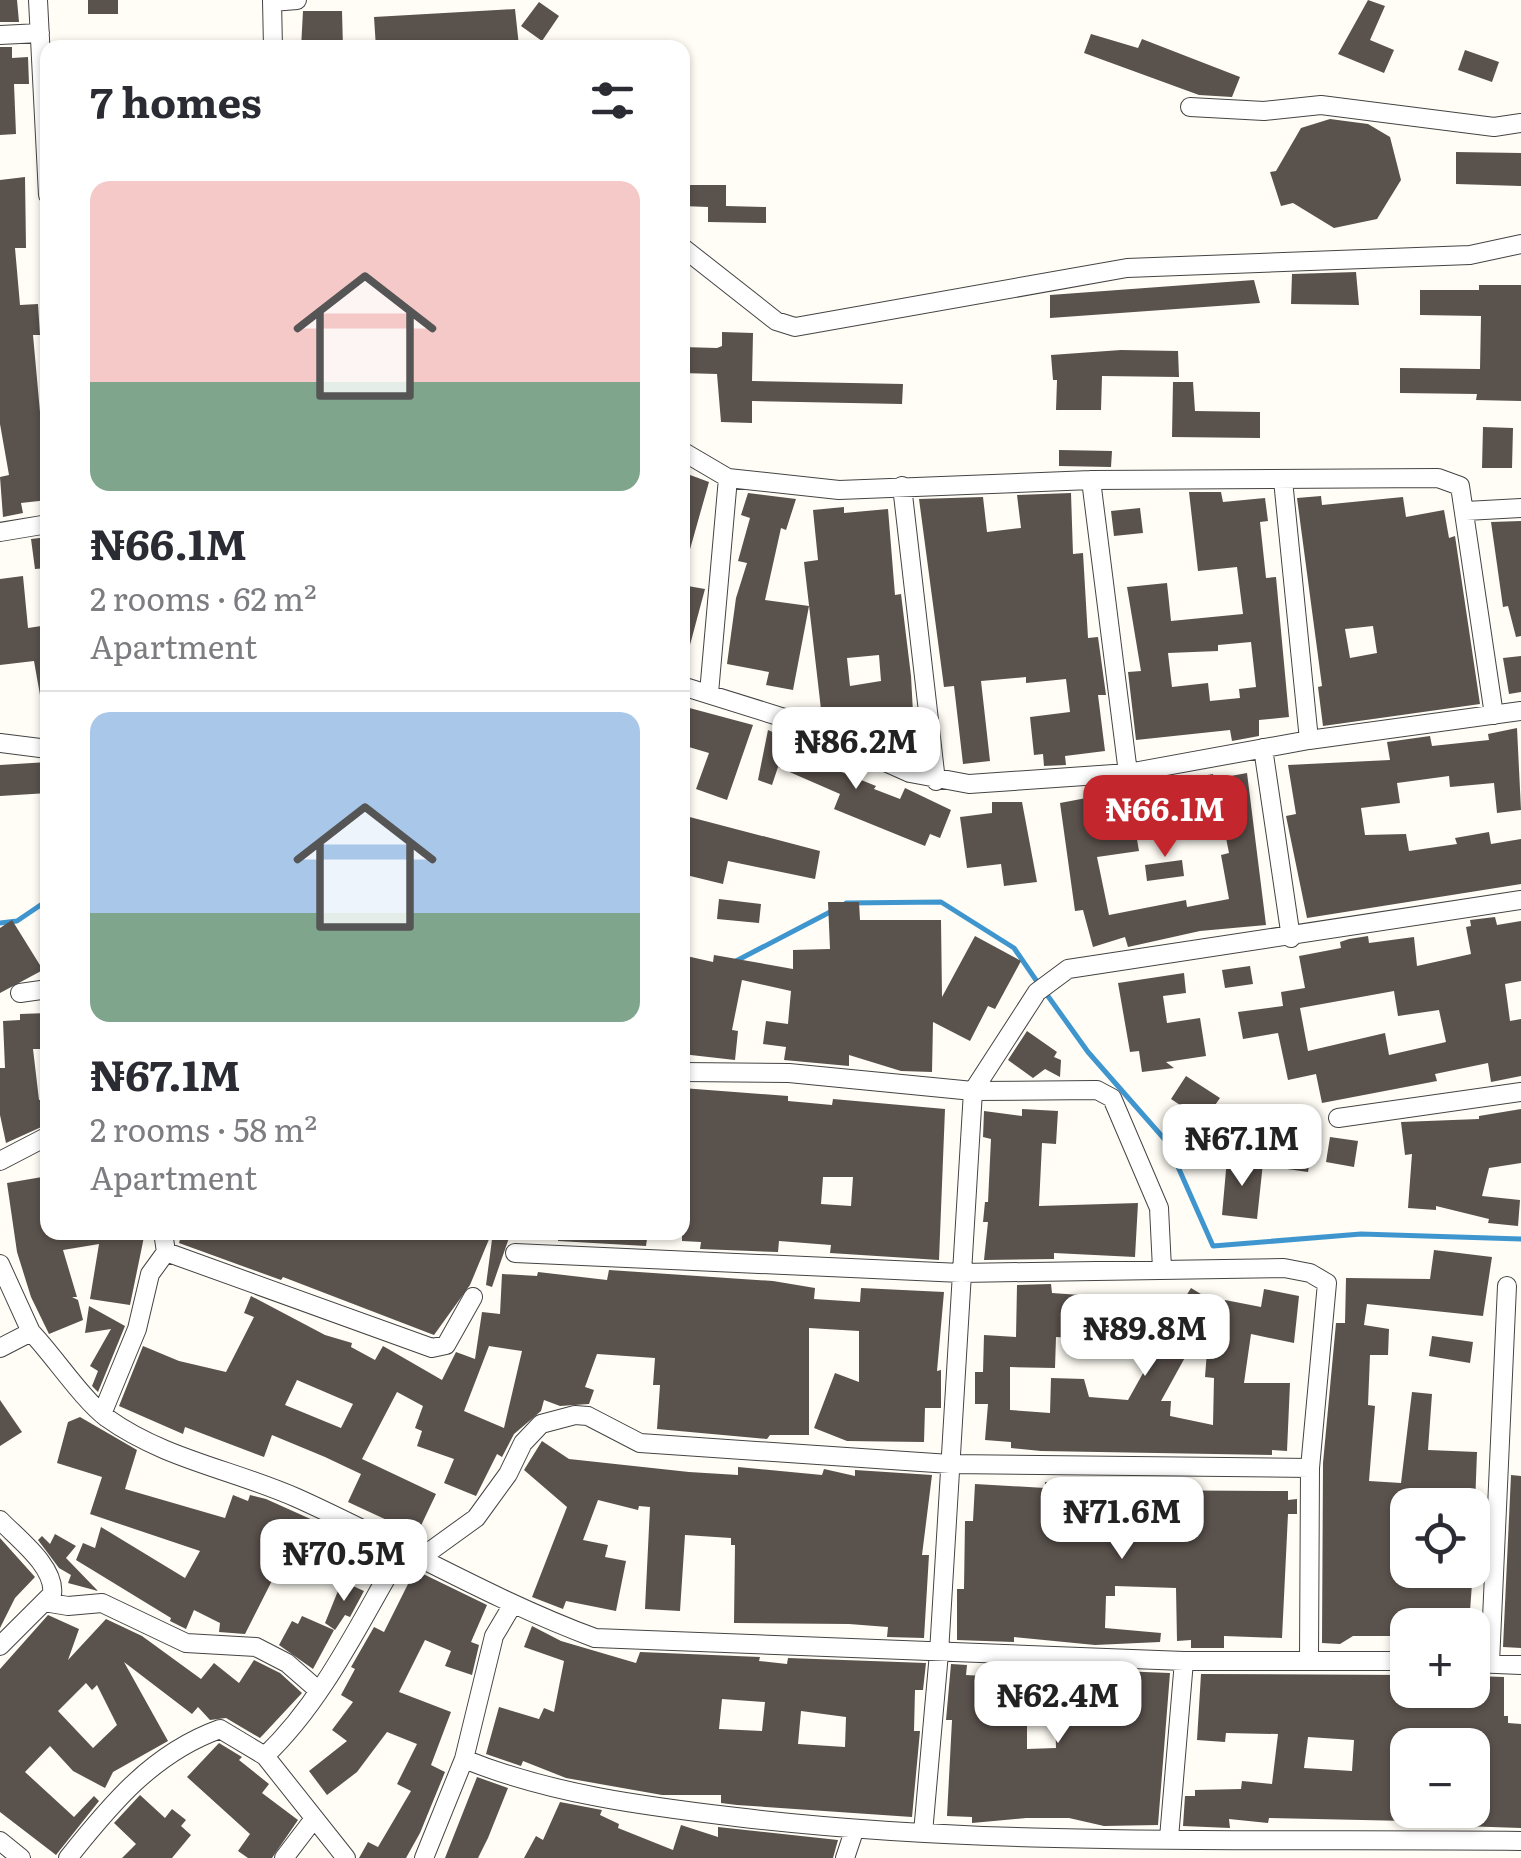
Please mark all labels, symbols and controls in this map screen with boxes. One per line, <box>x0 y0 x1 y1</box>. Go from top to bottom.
text: 7 homes <box>90 69 262 131</box>
icon: filters <box>585 73 640 128</box>
icon: home <box>275 246 455 426</box>
text: ₦66.1M <box>90 511 247 573</box>
text: 2 rooms · 62 m² <box>90 573 317 621</box>
text: Apartment <box>90 621 257 669</box>
pin: ₦86.2M <box>775 707 937 792</box>
text: ₦86.2M <box>794 715 918 763</box>
pin: ₦66.1M <box>1084 775 1246 860</box>
icon: home <box>275 777 455 957</box>
text: ₦66.1M <box>1105 783 1225 831</box>
text: ₦67.1M <box>90 1042 241 1104</box>
text: 2 rooms · 58 m² <box>90 1104 317 1152</box>
pin: ₦67.1M <box>1161 1104 1323 1189</box>
text: ₦67.1M <box>1185 1112 1299 1160</box>
text: Apartment <box>90 1152 257 1200</box>
pin: ₦89.8M <box>1064 1294 1226 1379</box>
text: ₦89.8M <box>1083 1302 1207 1350</box>
pin: ₦71.6M <box>1041 1477 1203 1562</box>
text: ₦71.6M <box>1063 1485 1181 1533</box>
map controls <box>1390 1488 1490 1828</box>
button: locate <box>1390 1488 1490 1588</box>
pin: ₦70.5M <box>263 1519 425 1604</box>
text: ₦70.5M <box>282 1527 406 1575</box>
button: + <box>1390 1608 1490 1708</box>
pin: ₦62.4M <box>977 1661 1139 1746</box>
text: ₦62.4M <box>996 1669 1120 1717</box>
button: − <box>1390 1728 1490 1828</box>

